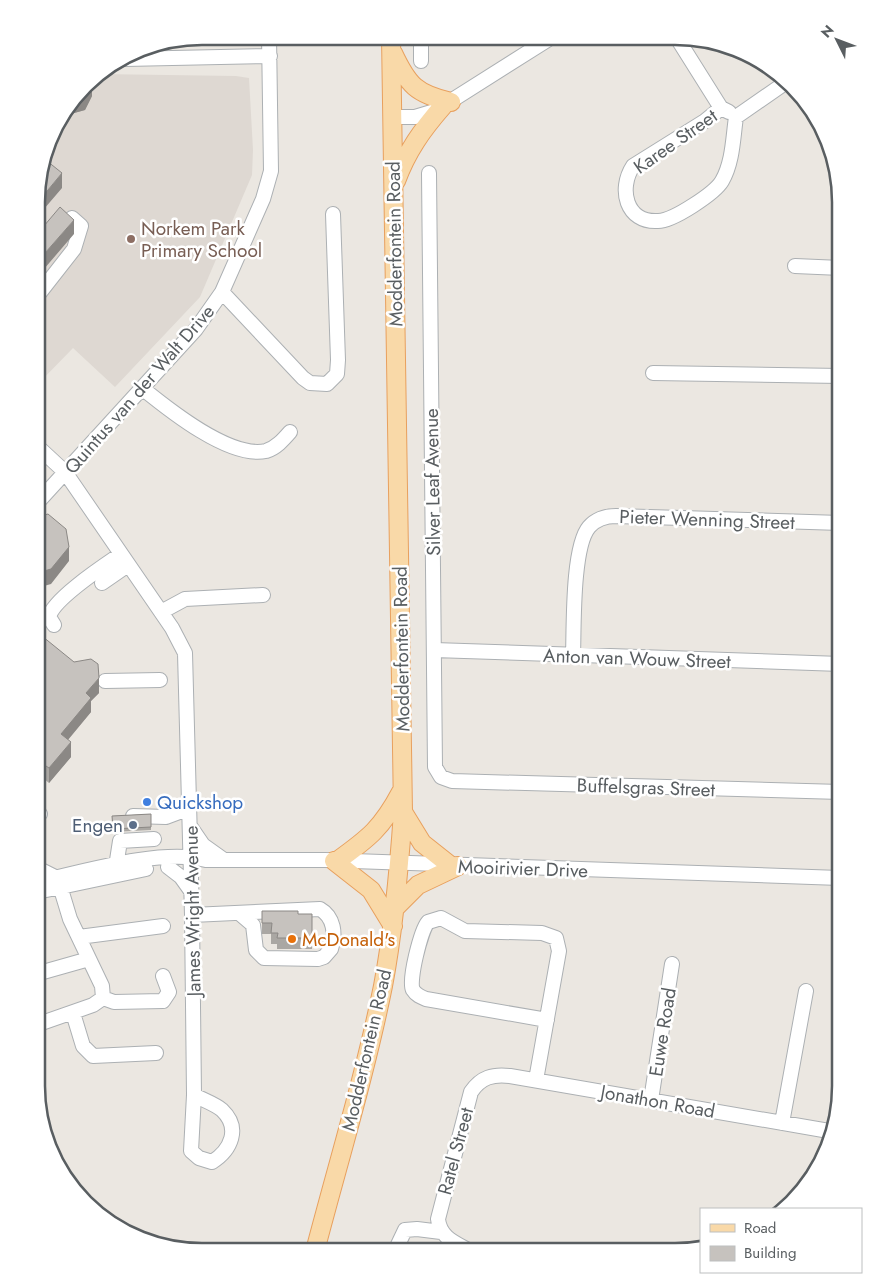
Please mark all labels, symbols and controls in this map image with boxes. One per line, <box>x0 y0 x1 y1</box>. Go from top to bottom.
north arrow <box>812 15 862 65</box>
text: N <box>816 20 838 42</box>
street label: Karee Street <box>628 102 723 180</box>
street label: Modderfontein Road <box>380 161 409 327</box>
place label: Norkem Park Primary School <box>141 215 262 264</box>
marker: Norkem Park Primary School <box>125 233 137 245</box>
street label: Quintus van der Walt Drive <box>58 299 221 480</box>
street label: Silver Leaf Avenue <box>418 408 447 556</box>
street label: Pieter Wenning Street <box>619 503 796 536</box>
street label: Modderfontein Road <box>387 566 416 732</box>
street label: Anton van Wouw Street <box>543 642 732 675</box>
street label: Buffelsgras Street <box>576 772 716 803</box>
place label: Quickshop <box>157 789 243 816</box>
marker: Quickshop <box>141 796 153 808</box>
place label: Engen <box>72 812 123 839</box>
marker: Engen <box>127 819 139 831</box>
street label: James Wright Avenue <box>178 825 208 1000</box>
street label: Mooirivier Drive <box>458 853 589 884</box>
place label: McDonald's <box>302 926 396 953</box>
marker: McDonald's <box>286 933 298 945</box>
street label: Modderfontein Road <box>335 966 398 1134</box>
street label: Euwe Road <box>642 986 683 1078</box>
street label: Jonathon Road <box>596 1078 717 1125</box>
street label: Ratel Street <box>431 1104 480 1198</box>
legend <box>700 1208 862 1273</box>
text: Road <box>744 1217 776 1239</box>
text: Building <box>744 1242 796 1264</box>

